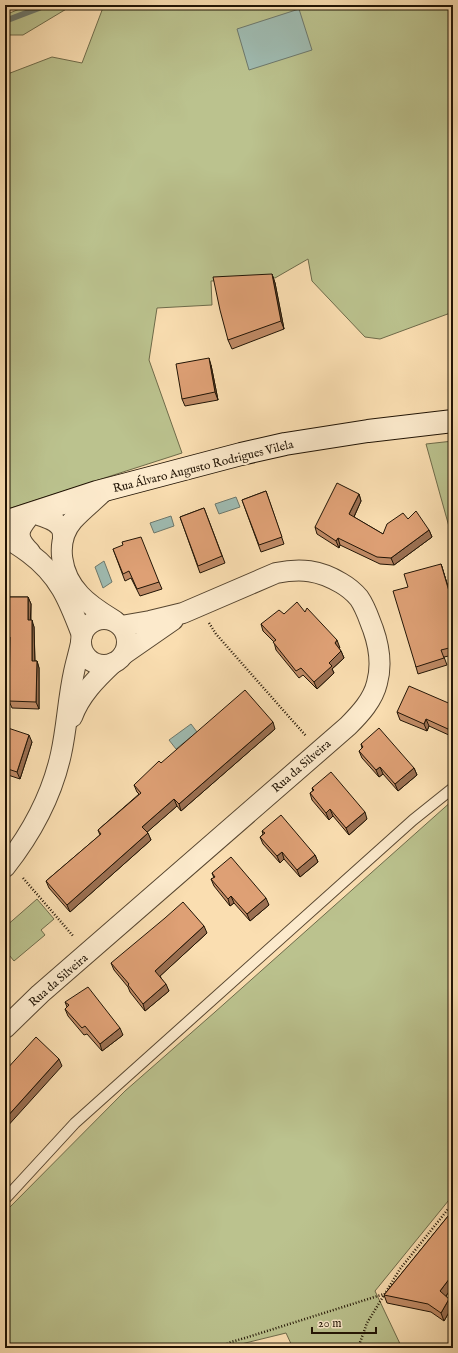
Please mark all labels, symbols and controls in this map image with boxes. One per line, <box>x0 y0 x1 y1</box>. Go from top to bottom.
street label: Rua Álvaro Augusto Rodrigues Vilela <box>111 436 296 496</box>
street label: Rua da Silveira <box>269 736 335 796</box>
street label: Rua da Silveira <box>26 950 92 1010</box>
scale bar <box>312 1309 376 1335</box>
text: 20 m <box>318 1316 341 1331</box>

